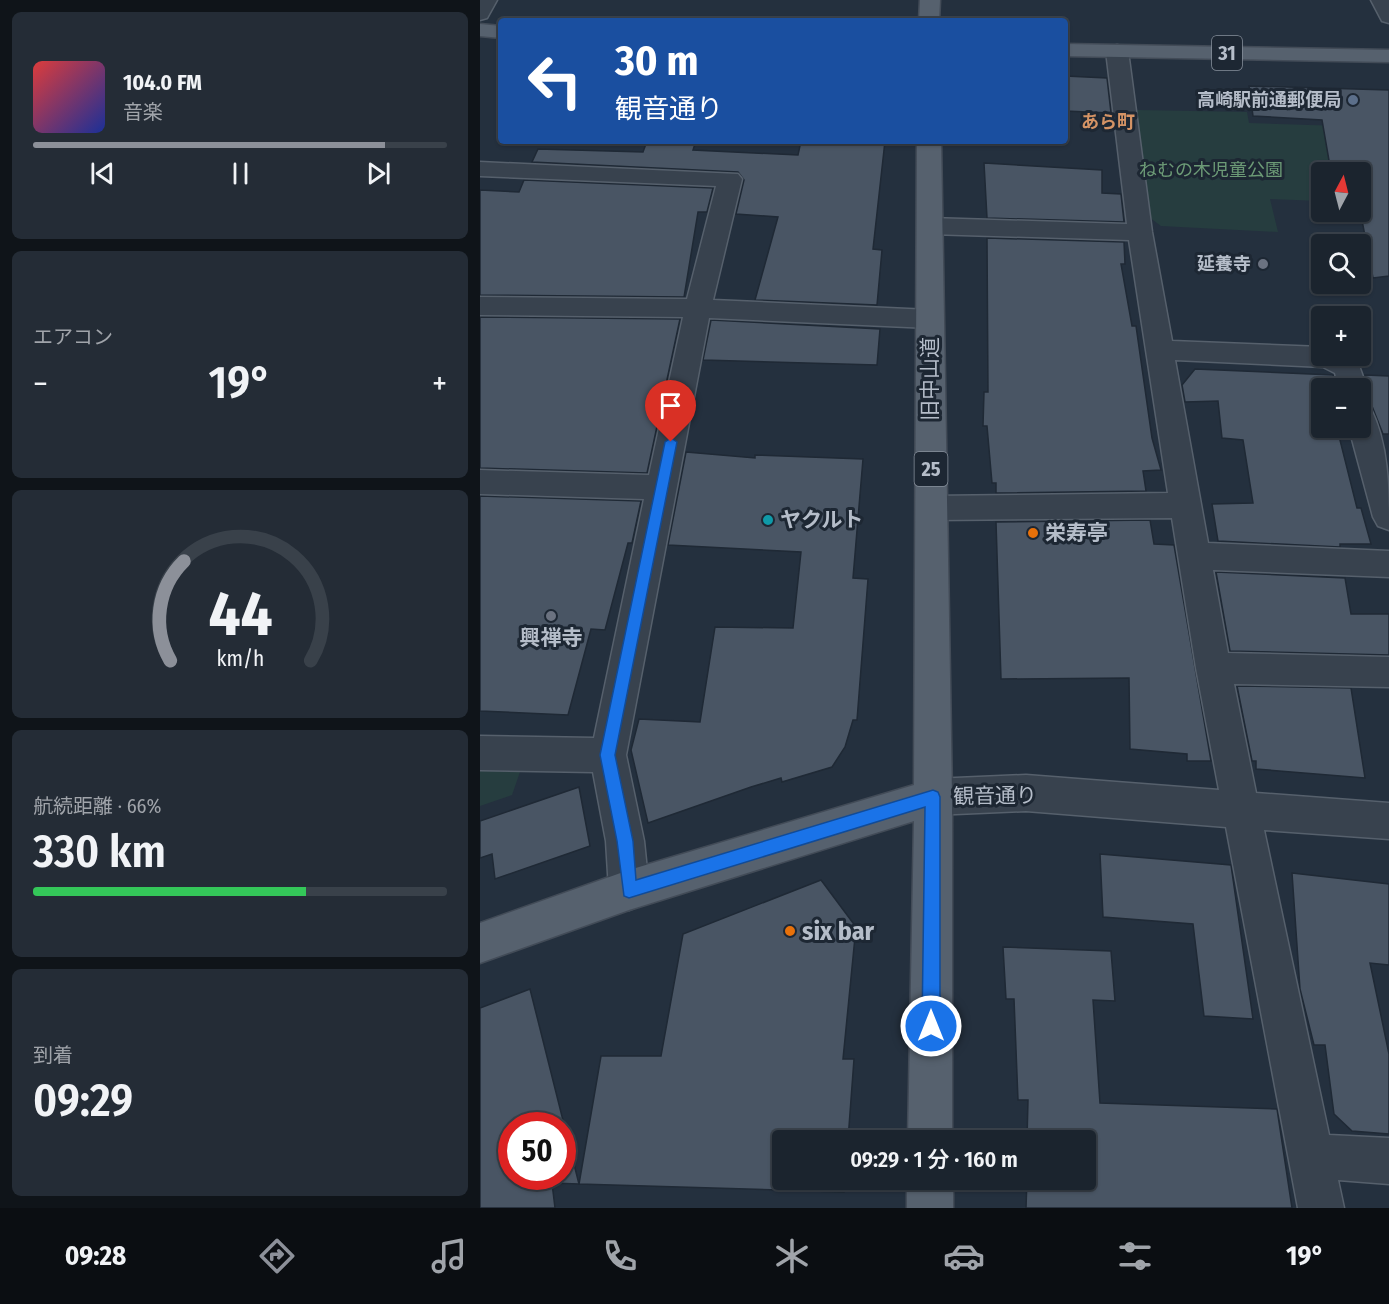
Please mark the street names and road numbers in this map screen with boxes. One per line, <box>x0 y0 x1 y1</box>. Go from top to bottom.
road number: 31 <box>1212 36 1242 70</box>
street label: 旧中山道 <box>917 337 943 421</box>
road number: 25 <box>914 452 948 486</box>
street label: 観音通り <box>953 782 1037 810</box>

